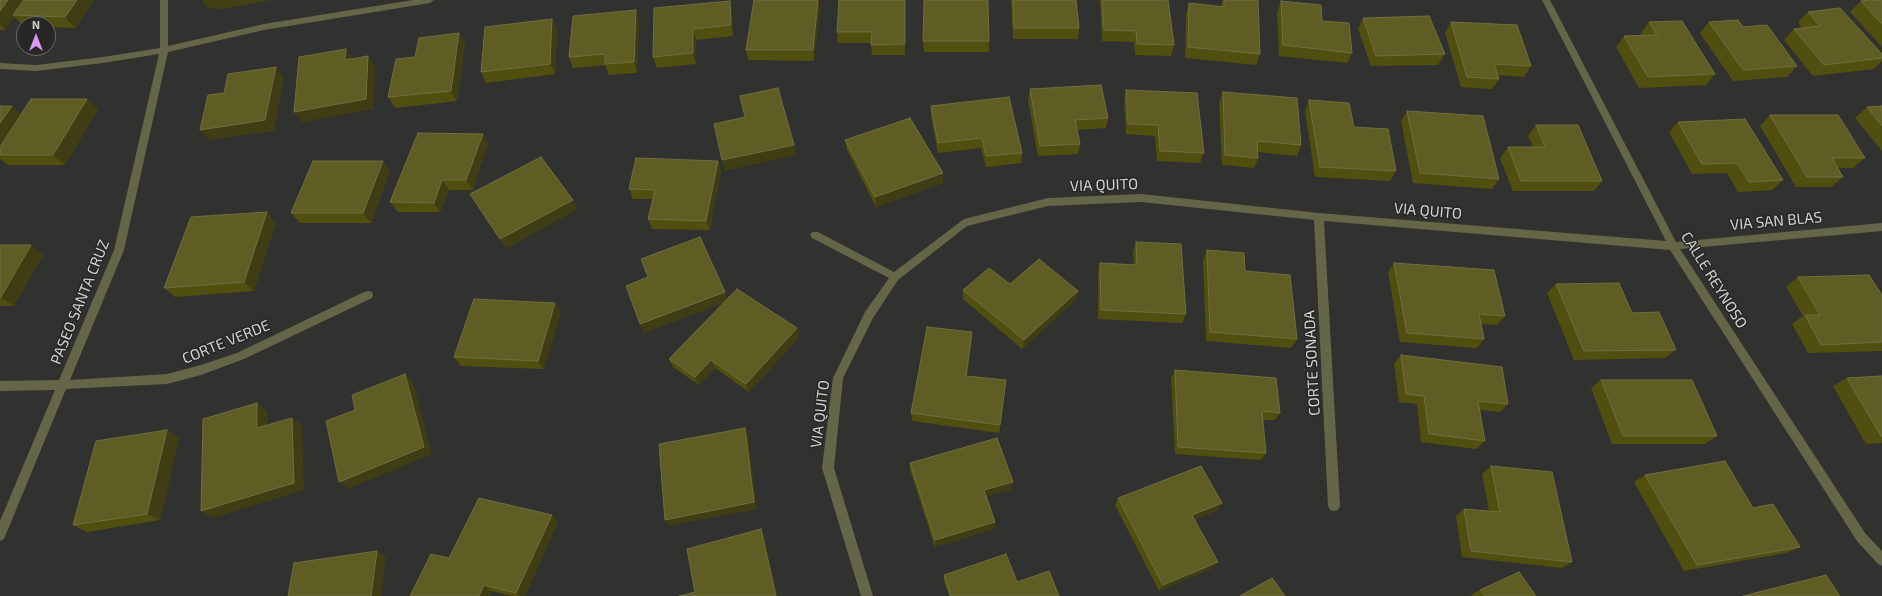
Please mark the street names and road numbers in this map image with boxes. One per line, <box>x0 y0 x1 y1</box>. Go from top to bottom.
street label: VIA QUITO <box>1070 175 1138 195</box>
street label: VIA QUITO <box>1393 199 1463 223</box>
street label: VIA SAN BLAS <box>1729 208 1823 234</box>
street label: CALLE REYNOSO <box>1677 228 1751 332</box>
street label: PASEO SANTA CRUZ <box>47 237 113 367</box>
street label: CORTE SONADA <box>1300 310 1324 416</box>
street label: CORTE VERDE <box>179 316 273 368</box>
street label: VIA QUITO <box>807 379 833 449</box>

